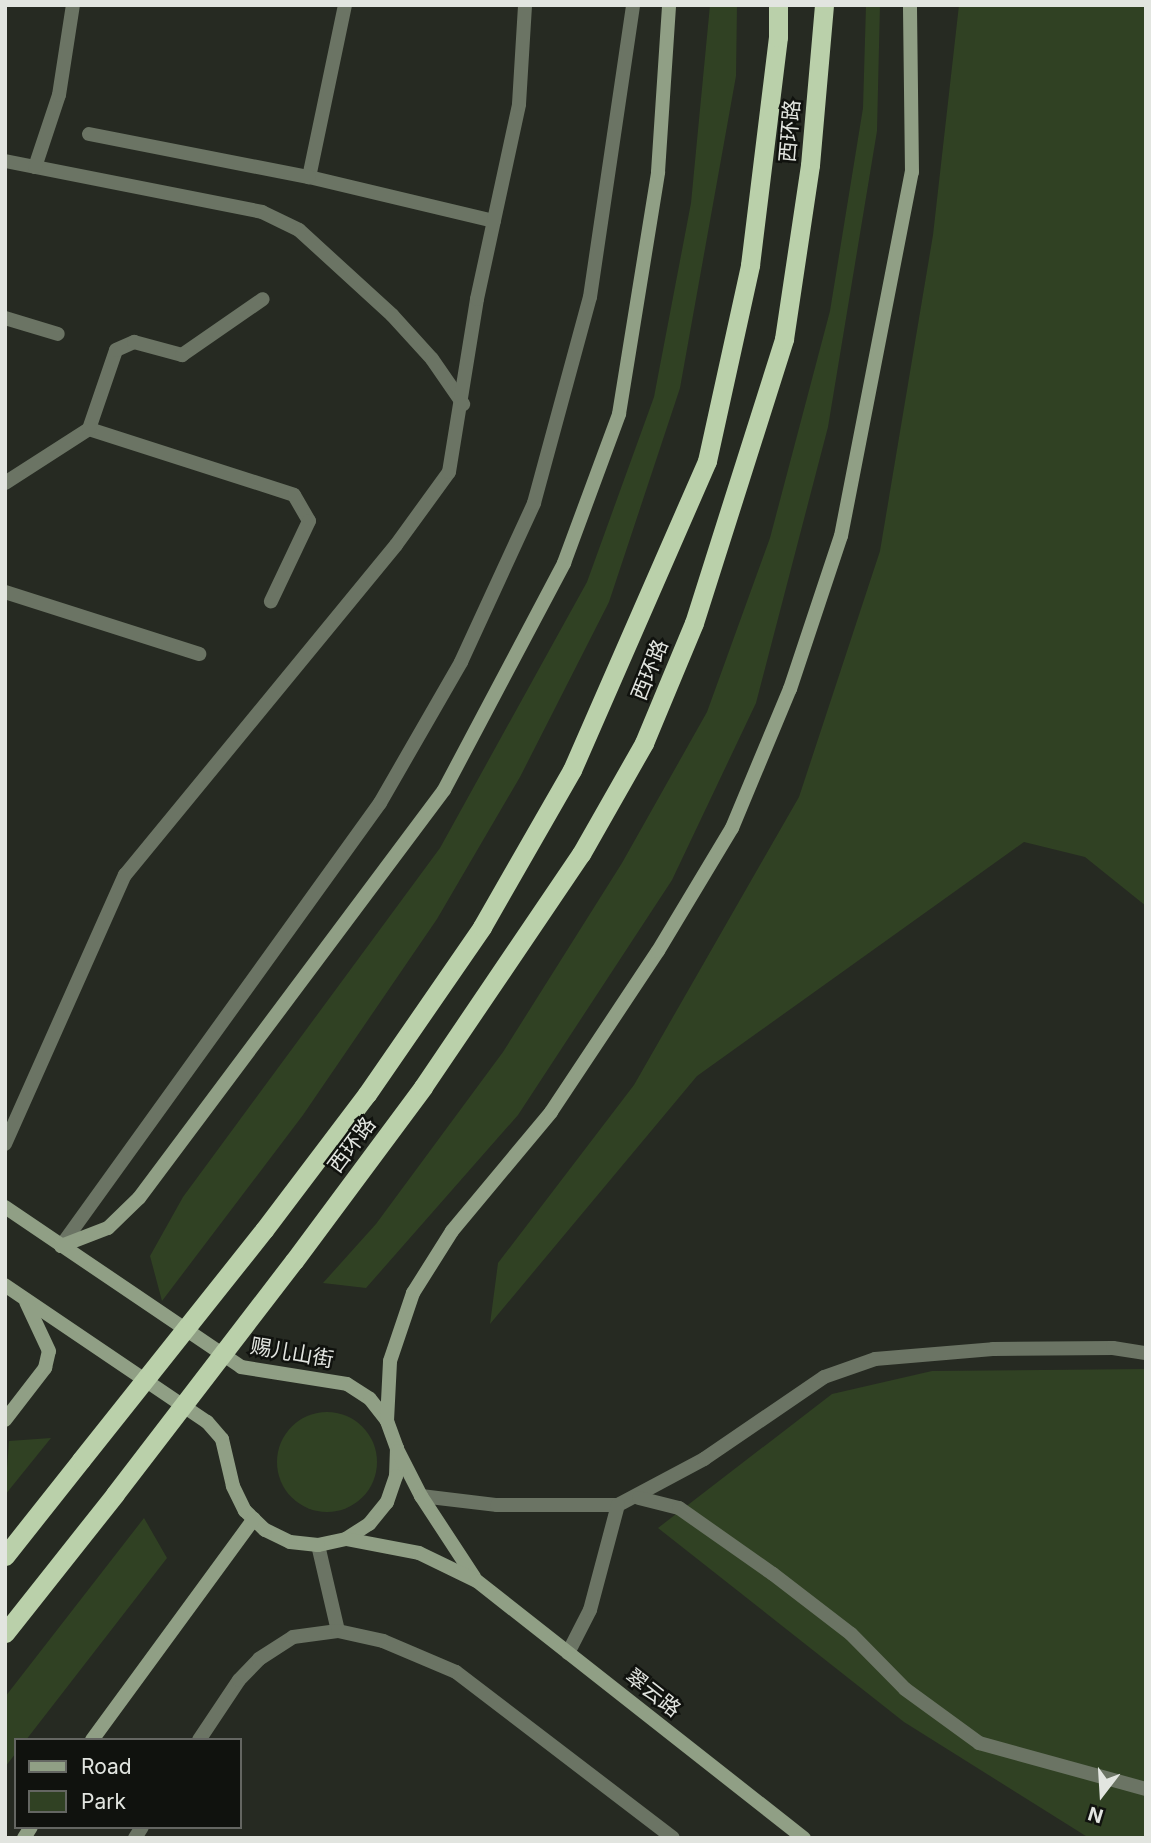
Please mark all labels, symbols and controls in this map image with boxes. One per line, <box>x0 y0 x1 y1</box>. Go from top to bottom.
street label: 西环路 <box>775 99 805 163</box>
street label: 西环路 <box>627 636 673 704</box>
street label: 西环路 <box>323 1112 381 1178</box>
street label: 赐儿山街 <box>248 1333 336 1373</box>
street label: 翠云路 <box>620 1664 686 1722</box>
legend <box>14 1738 242 1829</box>
text: Road <box>81 1754 132 1779</box>
north arrow <box>1067 1759 1137 1829</box>
text: Park <box>81 1789 126 1814</box>
text: N <box>1085 1801 1106 1828</box>

